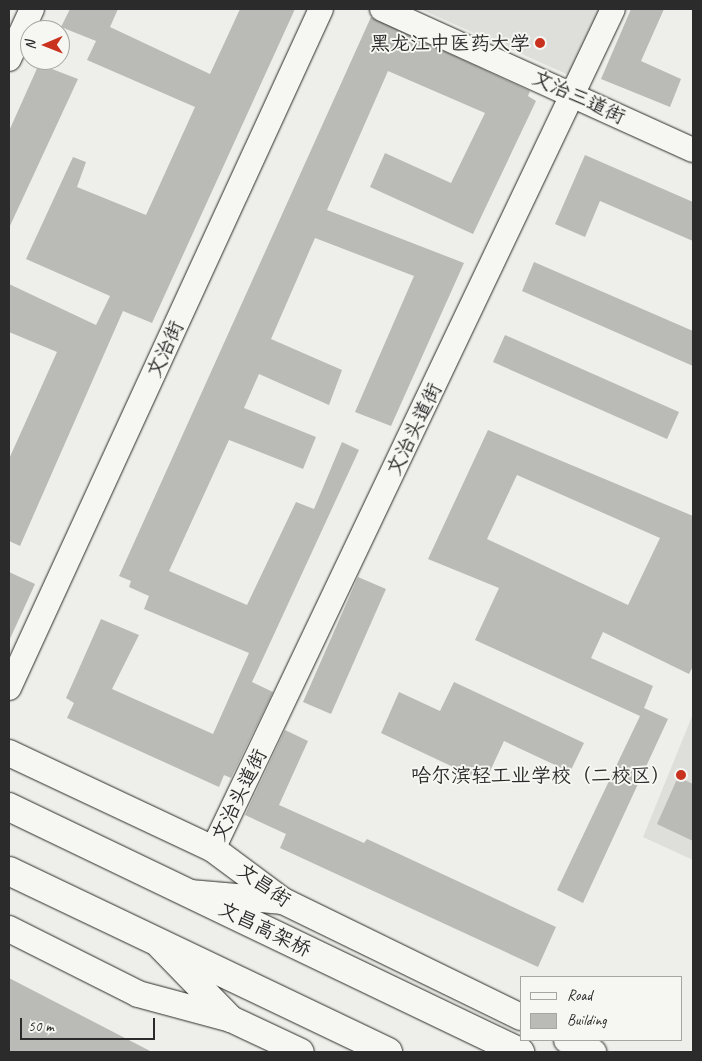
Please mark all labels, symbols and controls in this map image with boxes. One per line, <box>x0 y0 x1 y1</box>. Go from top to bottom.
north arrow <box>20 20 70 70</box>
place label: 黑龙江中医药大学 <box>370 31 530 55</box>
marker: 黑龙江中医药大学 <box>534 37 546 49</box>
text: N <box>22 41 39 50</box>
street label: 文治三道街 <box>529 65 629 129</box>
street label: 文治街 <box>141 317 189 381</box>
street label: 文治头道街 <box>381 379 447 479</box>
street label: 文治头道街 <box>206 745 272 845</box>
place label: 哈尔滨轻工业学校（二校区） <box>411 763 671 787</box>
marker: 哈尔滨轻工业学校（二校区） <box>675 769 687 781</box>
street label: 文昌街 <box>233 858 295 912</box>
street label: 文昌高架桥 <box>215 896 315 962</box>
legend <box>520 976 682 1041</box>
text: Road <box>567 986 592 1005</box>
scale bar <box>22 1008 158 1040</box>
text: Building <box>567 1011 606 1030</box>
text: 50 m <box>28 1017 54 1036</box>

